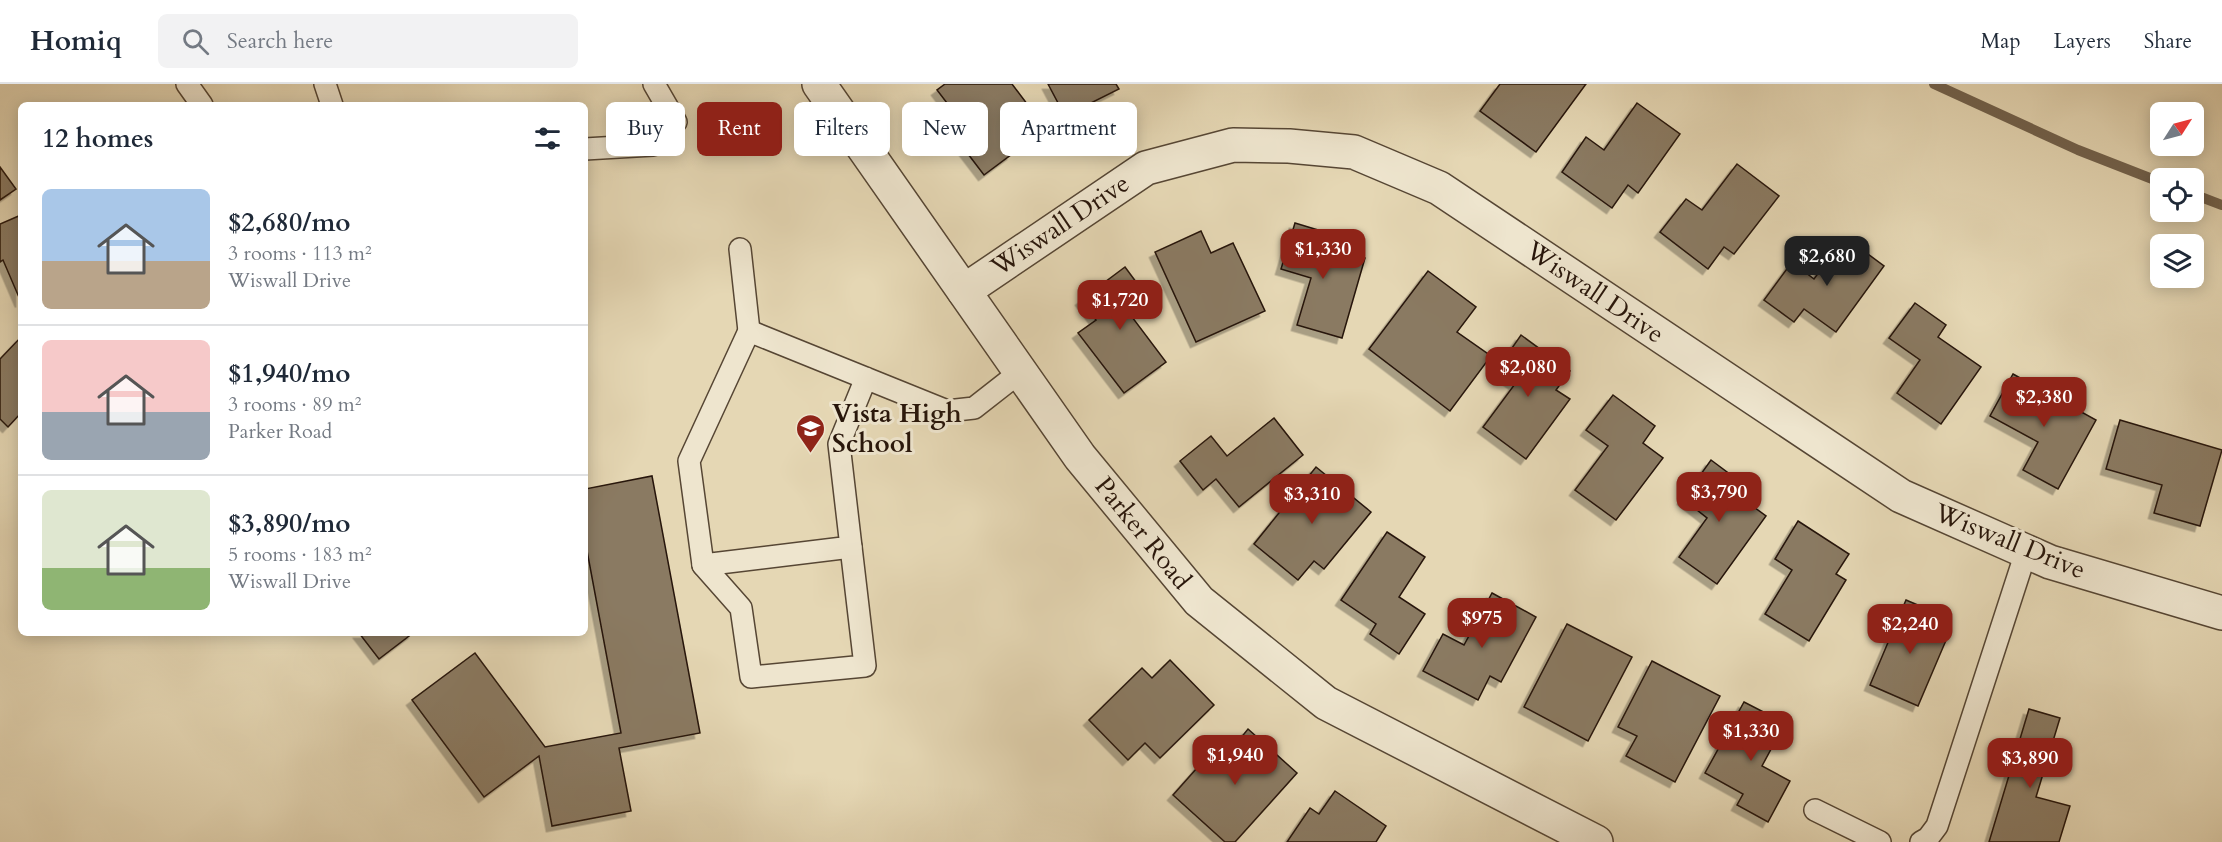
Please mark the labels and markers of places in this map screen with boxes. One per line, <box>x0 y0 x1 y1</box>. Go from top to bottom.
pin: $1,330 <box>1274 229 1372 280</box>
pin: $2,680 <box>1778 236 1876 287</box>
pin: $1,720 <box>1071 280 1169 331</box>
pin: $2,080 <box>1479 347 1577 398</box>
pin: $2,380 <box>1995 377 2093 428</box>
place label: Vista High School <box>832 396 962 461</box>
school or university icon: Vista High School <box>795 412 827 454</box>
pin: $3,790 <box>1670 472 1768 523</box>
pin: $3,310 <box>1263 474 1361 525</box>
pin: $975 <box>1446 598 1518 649</box>
pin: $2,240 <box>1861 604 1959 655</box>
pin: $1,330 <box>1702 711 1800 762</box>
pin: $1,940 <box>1186 735 1284 786</box>
pin: $3,890 <box>1981 738 2079 789</box>

